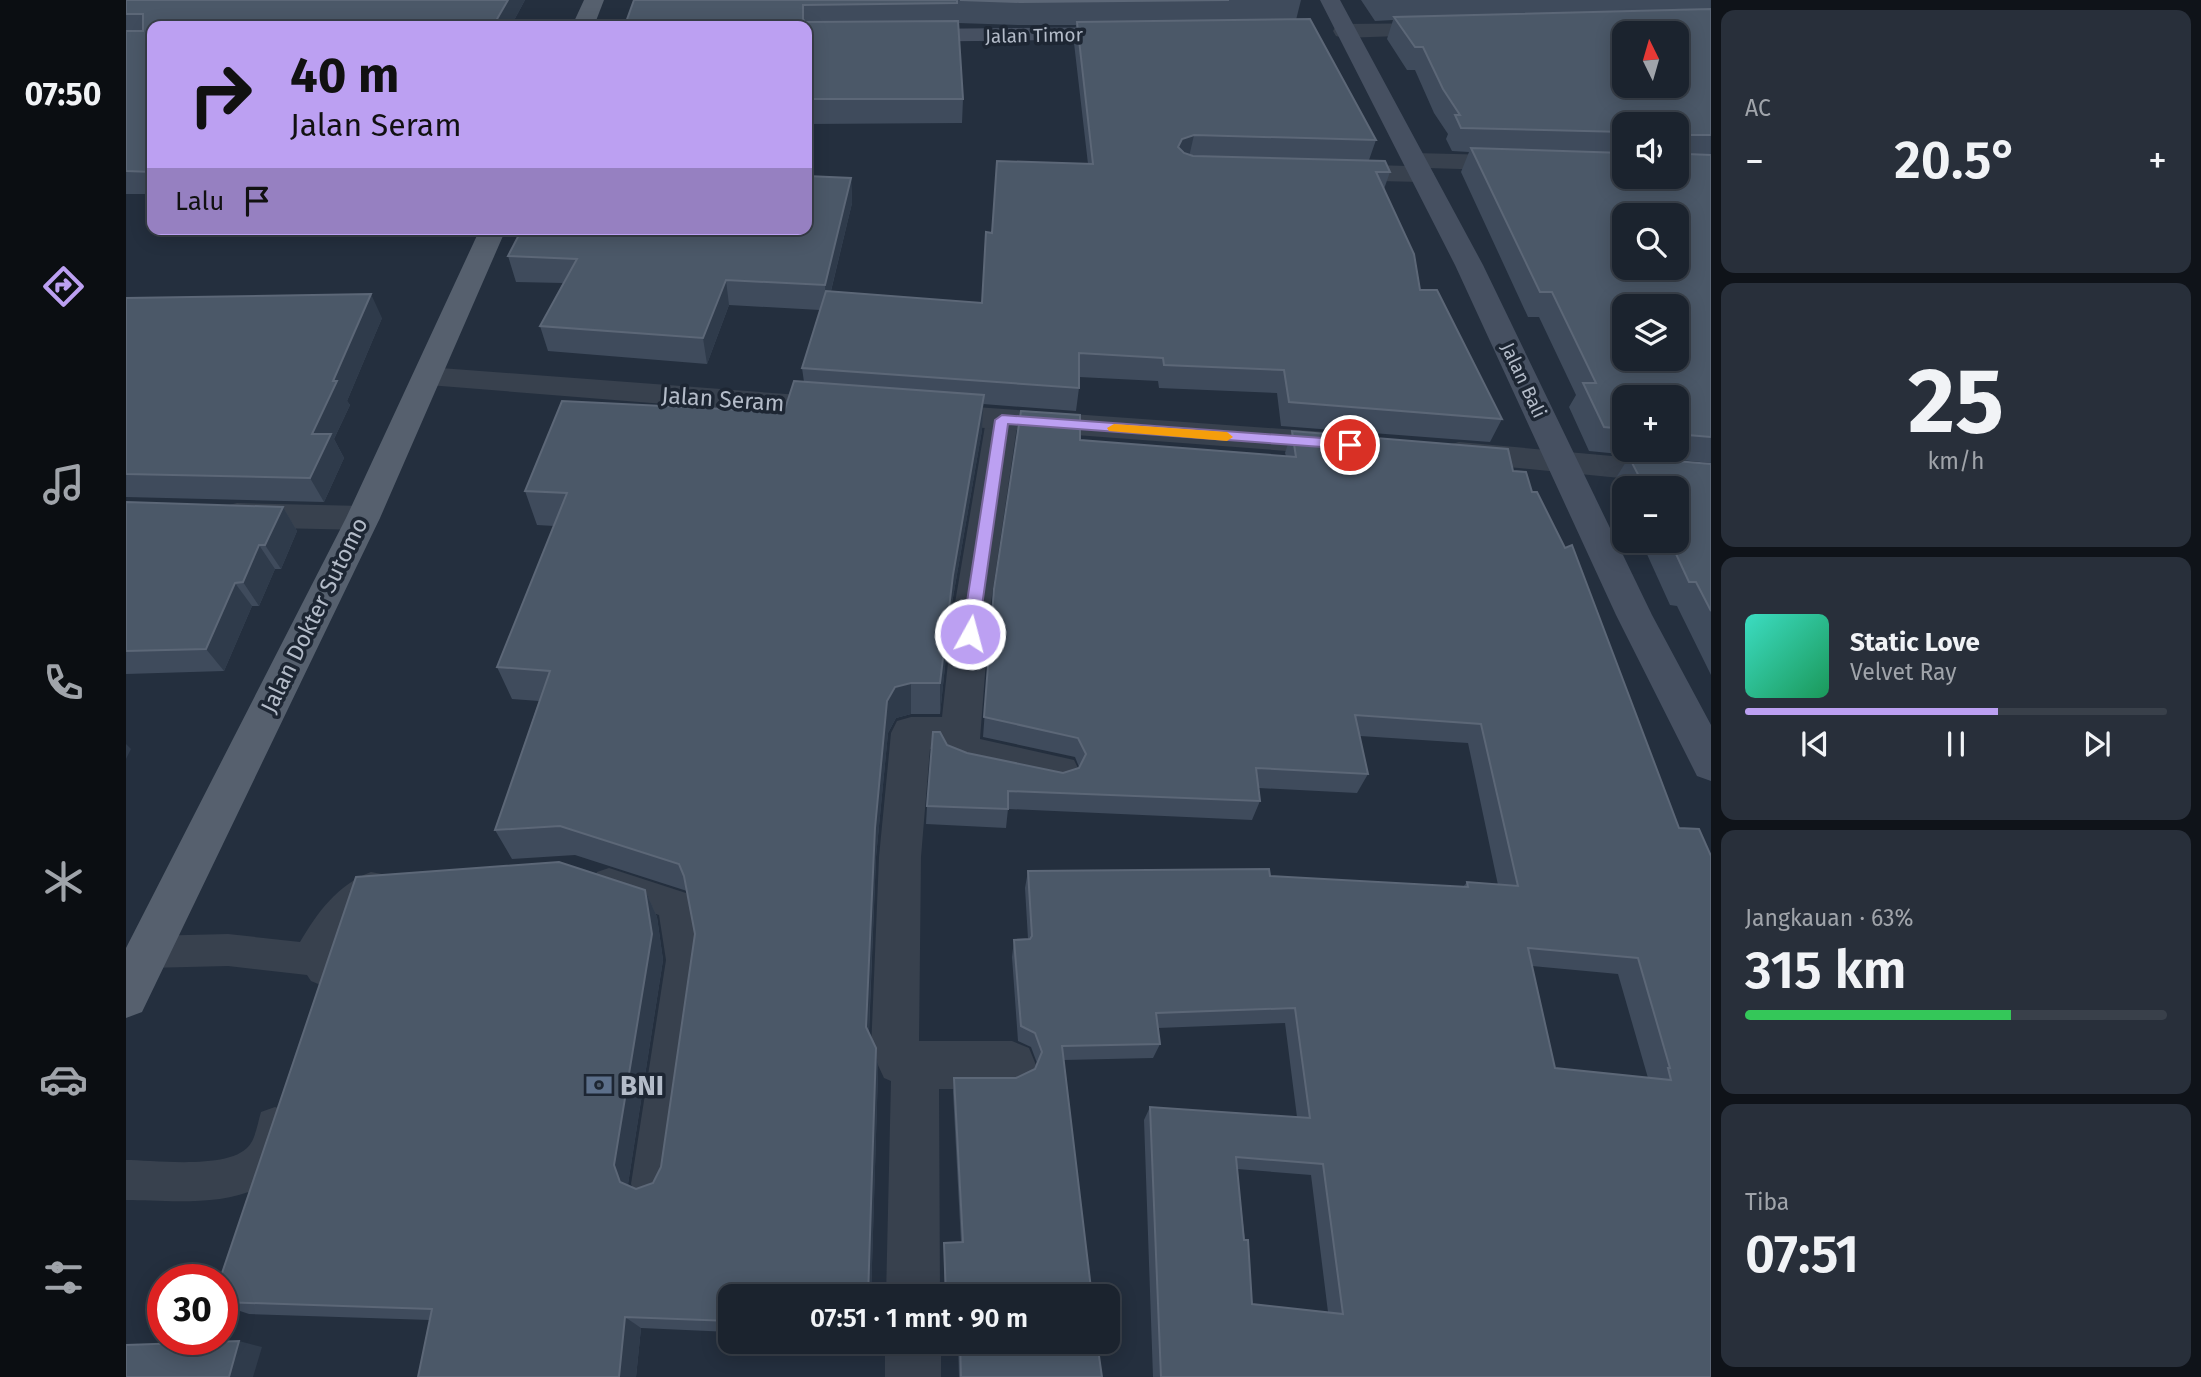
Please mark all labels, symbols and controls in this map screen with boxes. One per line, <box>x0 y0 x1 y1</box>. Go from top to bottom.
north arrow <box>1612 21 1689 98</box>
map controls <box>1612 21 1689 553</box>
street label: Jalan Timor <box>985 23 1084 48</box>
text: 40 m <box>290 46 399 105</box>
icon: right <box>175 49 266 140</box>
text: 07:50 <box>25 75 101 113</box>
text: AC <box>1745 94 1771 122</box>
text: Jalan Seram <box>290 106 462 144</box>
button: sound <box>1612 112 1689 189</box>
text: 20.5° <box>1894 129 2018 192</box>
text: − <box>1745 138 1764 184</box>
text: + <box>2148 138 2167 184</box>
icon: arrive <box>238 182 276 220</box>
text: Lalu <box>175 186 224 217</box>
button: search <box>1612 203 1689 280</box>
icon: directions <box>39 262 88 311</box>
button: layers <box>1612 294 1689 371</box>
street label: Jalan Bali <box>1496 339 1551 422</box>
text: 25 <box>1908 347 2004 456</box>
street label: Jalan Seram <box>660 381 786 417</box>
button: + <box>1612 385 1689 462</box>
pin <box>1320 415 1380 475</box>
icon: arrive <box>1331 426 1369 464</box>
text: km/h <box>1928 447 1984 475</box>
icon: music <box>39 460 88 509</box>
button: − <box>1612 476 1689 553</box>
street label: Jalan Dokter Sutomo <box>255 513 373 717</box>
position arrow <box>933 597 1007 671</box>
text: Static Love <box>1850 627 1980 658</box>
icon: phone <box>39 658 88 707</box>
text: Velvet Ray <box>1850 658 1957 686</box>
icon: previous <box>1796 725 1834 763</box>
icon: pause <box>1937 725 1975 763</box>
icon: next <box>2078 725 2116 763</box>
icon: climate <box>39 857 88 906</box>
text: Jangkauan · 63% <box>1745 904 1914 932</box>
text: 315 km <box>1745 939 1907 1002</box>
icon: car <box>39 1055 88 1104</box>
place label: BNI <box>620 1069 664 1102</box>
bank icon: BNI <box>584 1070 614 1100</box>
text: Tiba <box>1745 1188 1789 1216</box>
text: 07:51 <box>1745 1223 1859 1286</box>
icon: filters <box>39 1253 88 1302</box>
speed limit sign: 30 <box>147 1264 238 1355</box>
text: 07:51 · 1 mnt · 90 m <box>810 1303 1028 1334</box>

